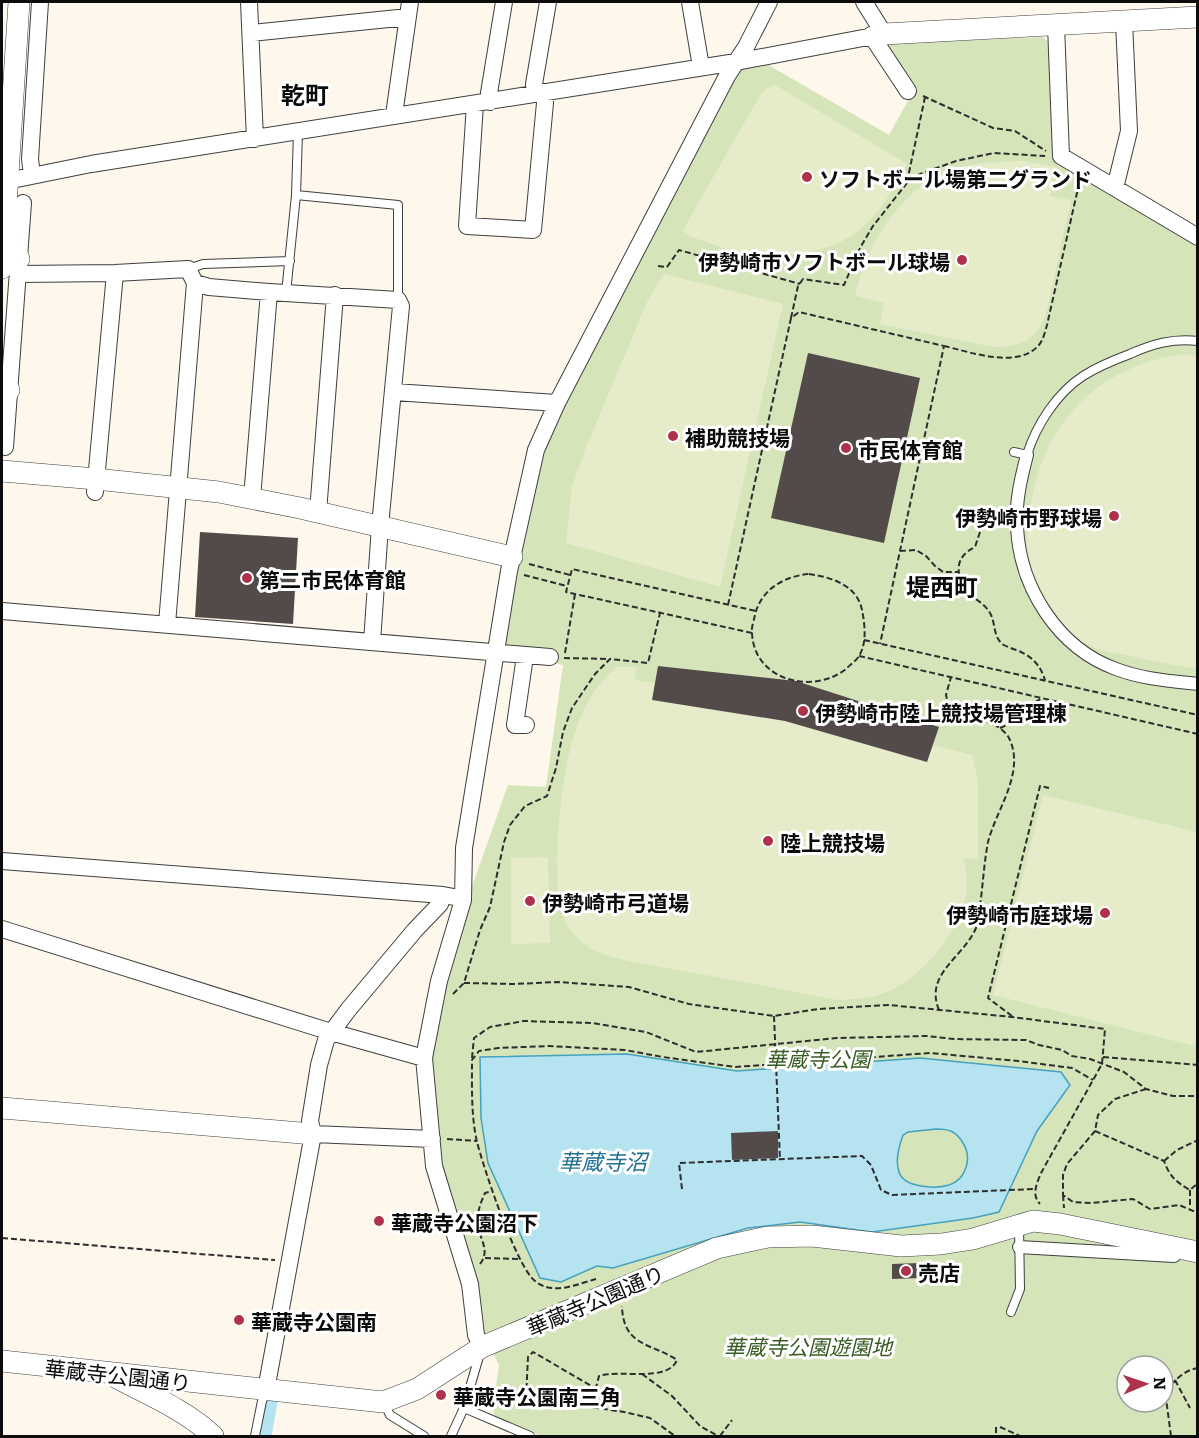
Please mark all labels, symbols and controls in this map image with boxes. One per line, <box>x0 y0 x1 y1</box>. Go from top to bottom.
district label: 乾町 <box>281 76 329 111</box>
place label: ソフトボール場第二グランド <box>819 162 1092 193</box>
marker: ソフトボール場第二グランド <box>800 170 814 184</box>
place label: 伊勢崎市ソフトボール球場 <box>698 245 950 276</box>
marker: 伊勢崎市ソフトボール球場 <box>955 253 969 267</box>
place label: 補助競技場 <box>685 421 790 452</box>
marker: 補助競技場 <box>666 429 680 443</box>
place label: 市民体育館 <box>858 433 963 464</box>
marker: 市民体育館 <box>839 441 853 455</box>
place label: 伊勢崎市野球場 <box>955 501 1102 532</box>
marker: 伊勢崎市野球場 <box>1107 509 1121 523</box>
place label: 第二市民体育館 <box>259 563 406 594</box>
district label: 堤西町 <box>906 568 978 603</box>
marker: 第二市民体育館 <box>240 571 254 585</box>
place label: 伊勢崎市陸上競技場管理棟 <box>815 696 1067 727</box>
marker: 伊勢崎市陸上競技場管理棟 <box>796 704 810 718</box>
place label: 陸上競技場 <box>780 826 885 857</box>
marker: 陸上競技場 <box>761 834 775 848</box>
place label: 伊勢崎市弓道場 <box>542 886 689 917</box>
marker: 伊勢崎市弓道場 <box>523 894 537 908</box>
place label: 伊勢崎市庭球場 <box>946 898 1093 929</box>
marker: 伊勢崎市庭球場 <box>1098 906 1112 920</box>
park label: 華蔵寺公園 <box>766 1042 873 1073</box>
water label: 華蔵寺沼 <box>559 1144 650 1177</box>
place label: 華蔵寺公園沼下 <box>391 1206 538 1237</box>
marker: 華蔵寺公園沼下 <box>372 1214 386 1228</box>
street label: 華蔵寺公園通り <box>521 1256 669 1342</box>
place label: 売店 <box>918 1256 960 1287</box>
marker: 売店 <box>899 1264 913 1278</box>
place label: 華蔵寺公園南 <box>251 1305 377 1336</box>
marker: 華蔵寺公園南 <box>232 1313 246 1327</box>
park label: 華蔵寺公園遊園地 <box>724 1330 894 1361</box>
street label: 華蔵寺公園通り <box>43 1351 193 1397</box>
north arrow <box>1115 1354 1175 1414</box>
text: N <box>1149 1376 1173 1391</box>
place label: 華蔵寺公園南三角 <box>453 1380 621 1411</box>
marker: 華蔵寺公園南三角 <box>434 1388 448 1402</box>

